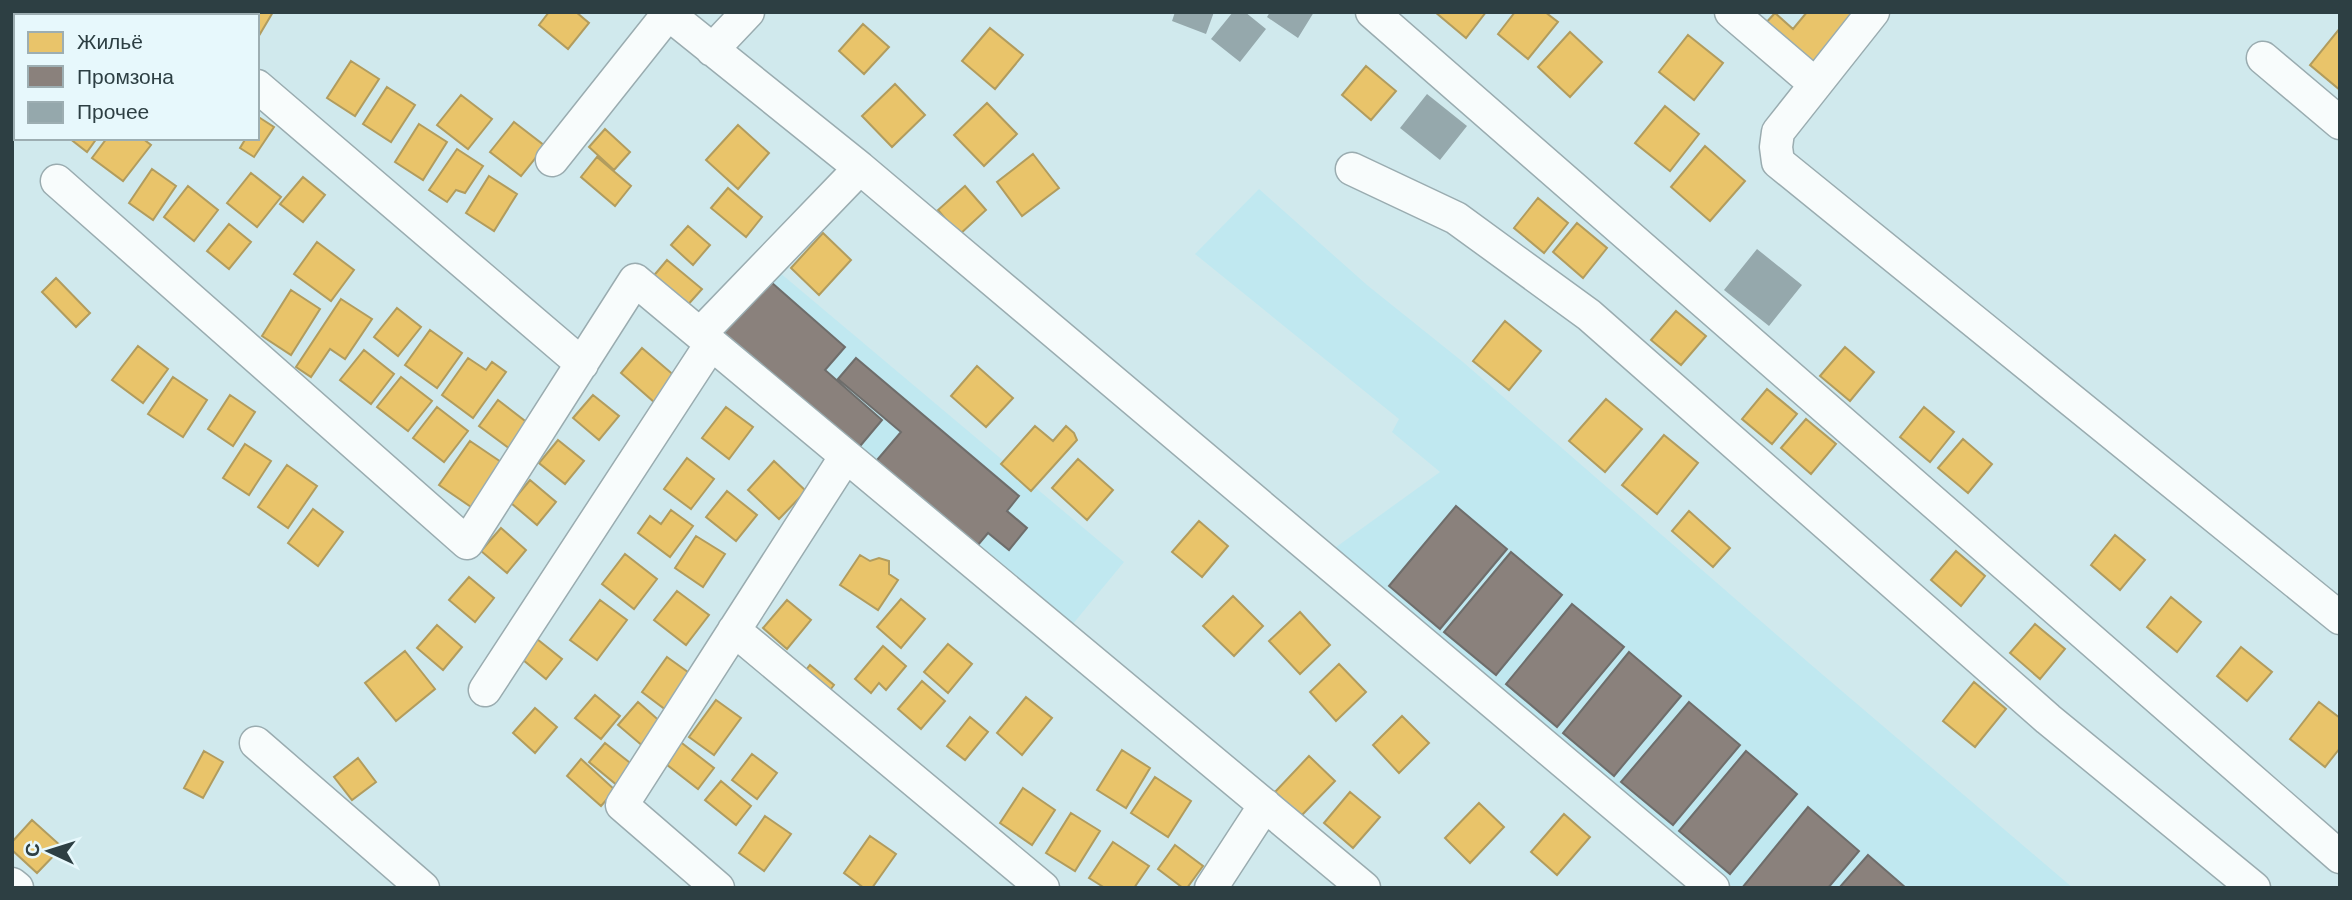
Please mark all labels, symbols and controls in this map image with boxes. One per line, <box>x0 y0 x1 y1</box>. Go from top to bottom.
legend <box>14 14 259 140</box>
text: Жильё <box>77 28 143 56</box>
text: Промзона <box>77 63 174 91</box>
text: Прочее <box>77 98 149 126</box>
north arrow <box>14 816 84 886</box>
text: С <box>20 842 46 858</box>

